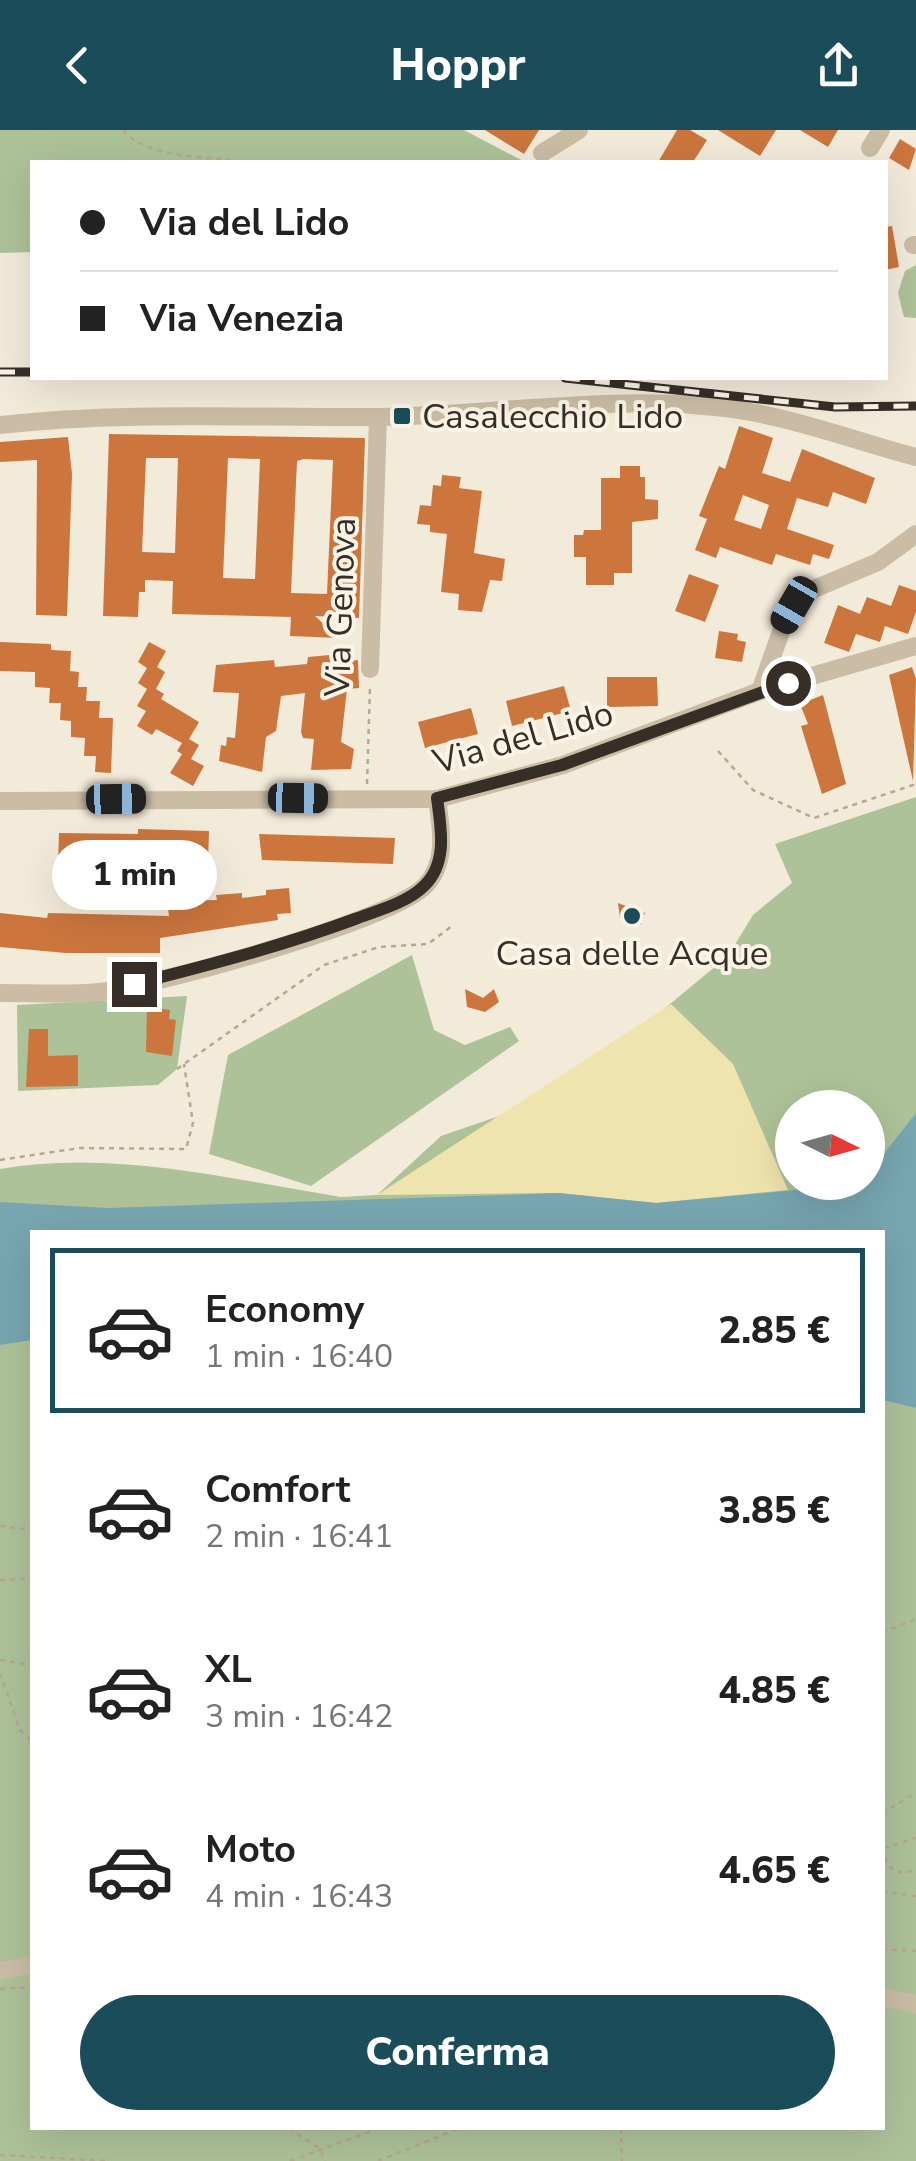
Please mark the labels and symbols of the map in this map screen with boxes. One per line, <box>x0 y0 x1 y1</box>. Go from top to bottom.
place label: Casalecchio Lido <box>422 393 683 440</box>
marker: Casalecchio Lido <box>391 405 413 427</box>
street label: Via Genova <box>314 517 367 698</box>
car <box>766 572 822 638</box>
route start <box>766 661 811 706</box>
street label: Via del Lido <box>427 689 619 786</box>
car <box>268 782 328 814</box>
car <box>86 783 146 815</box>
callout: 1 min <box>52 839 216 909</box>
marker: Casa delle Acque <box>621 905 643 927</box>
place label: Casa delle Acque <box>496 930 768 977</box>
route end <box>112 962 157 1007</box>
north arrow <box>775 1090 885 1200</box>

